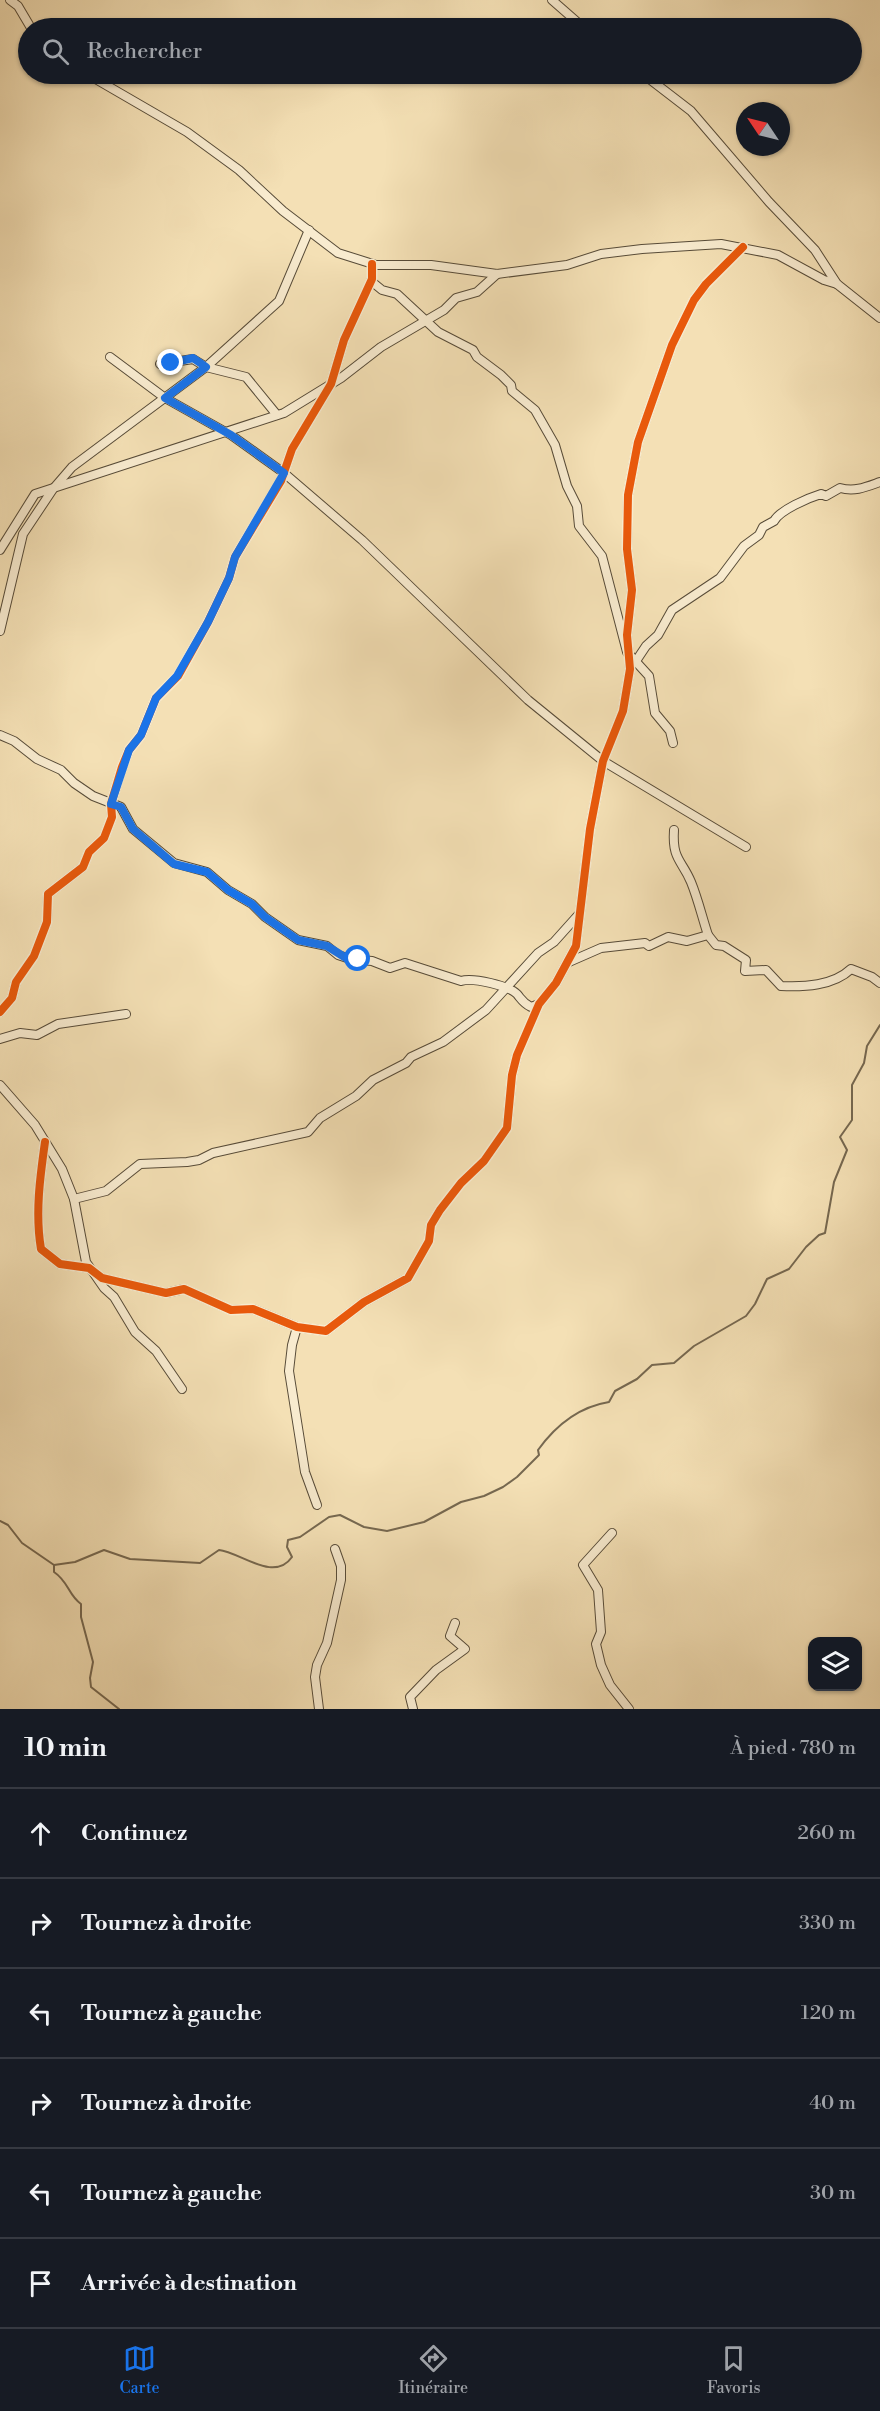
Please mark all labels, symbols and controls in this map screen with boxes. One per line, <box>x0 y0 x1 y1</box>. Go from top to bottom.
search box <box>18 18 862 84</box>
icon: search <box>39 35 72 68</box>
text: Rechercher <box>87 38 202 65</box>
north arrow <box>736 102 790 156</box>
route end <box>157 349 183 375</box>
route start <box>344 945 370 971</box>
map controls <box>808 1637 862 1691</box>
button: layers <box>808 1637 862 1691</box>
text: 10 min <box>24 1732 107 1764</box>
text: À pied · 780 m <box>730 1736 856 1761</box>
icon: ahead <box>24 1817 57 1850</box>
text: Continuez <box>81 1820 187 1847</box>
text: 260 m <box>798 1821 856 1846</box>
icon: right <box>24 1907 57 1940</box>
text: Tournez à droite <box>81 1910 252 1937</box>
text: 330 m <box>799 1911 856 1936</box>
icon: left <box>24 1997 57 2030</box>
text: Tournez à gauche <box>81 2000 262 2027</box>
text: 120 m <box>801 2001 856 2026</box>
icon: right <box>24 2087 57 2120</box>
text: Tournez à droite <box>81 2090 252 2117</box>
text: 40 m <box>809 2091 856 2116</box>
icon: left <box>24 2177 57 2210</box>
text: Tournez à gauche <box>81 2180 262 2207</box>
text: 30 m <box>810 2181 856 2206</box>
icon: arrive <box>24 2267 57 2300</box>
text: Arrivée à destination <box>81 2270 297 2297</box>
tab: Carte <box>119 2342 160 2398</box>
tab: Itinéraire <box>398 2342 468 2398</box>
tab: Favoris <box>707 2342 761 2398</box>

